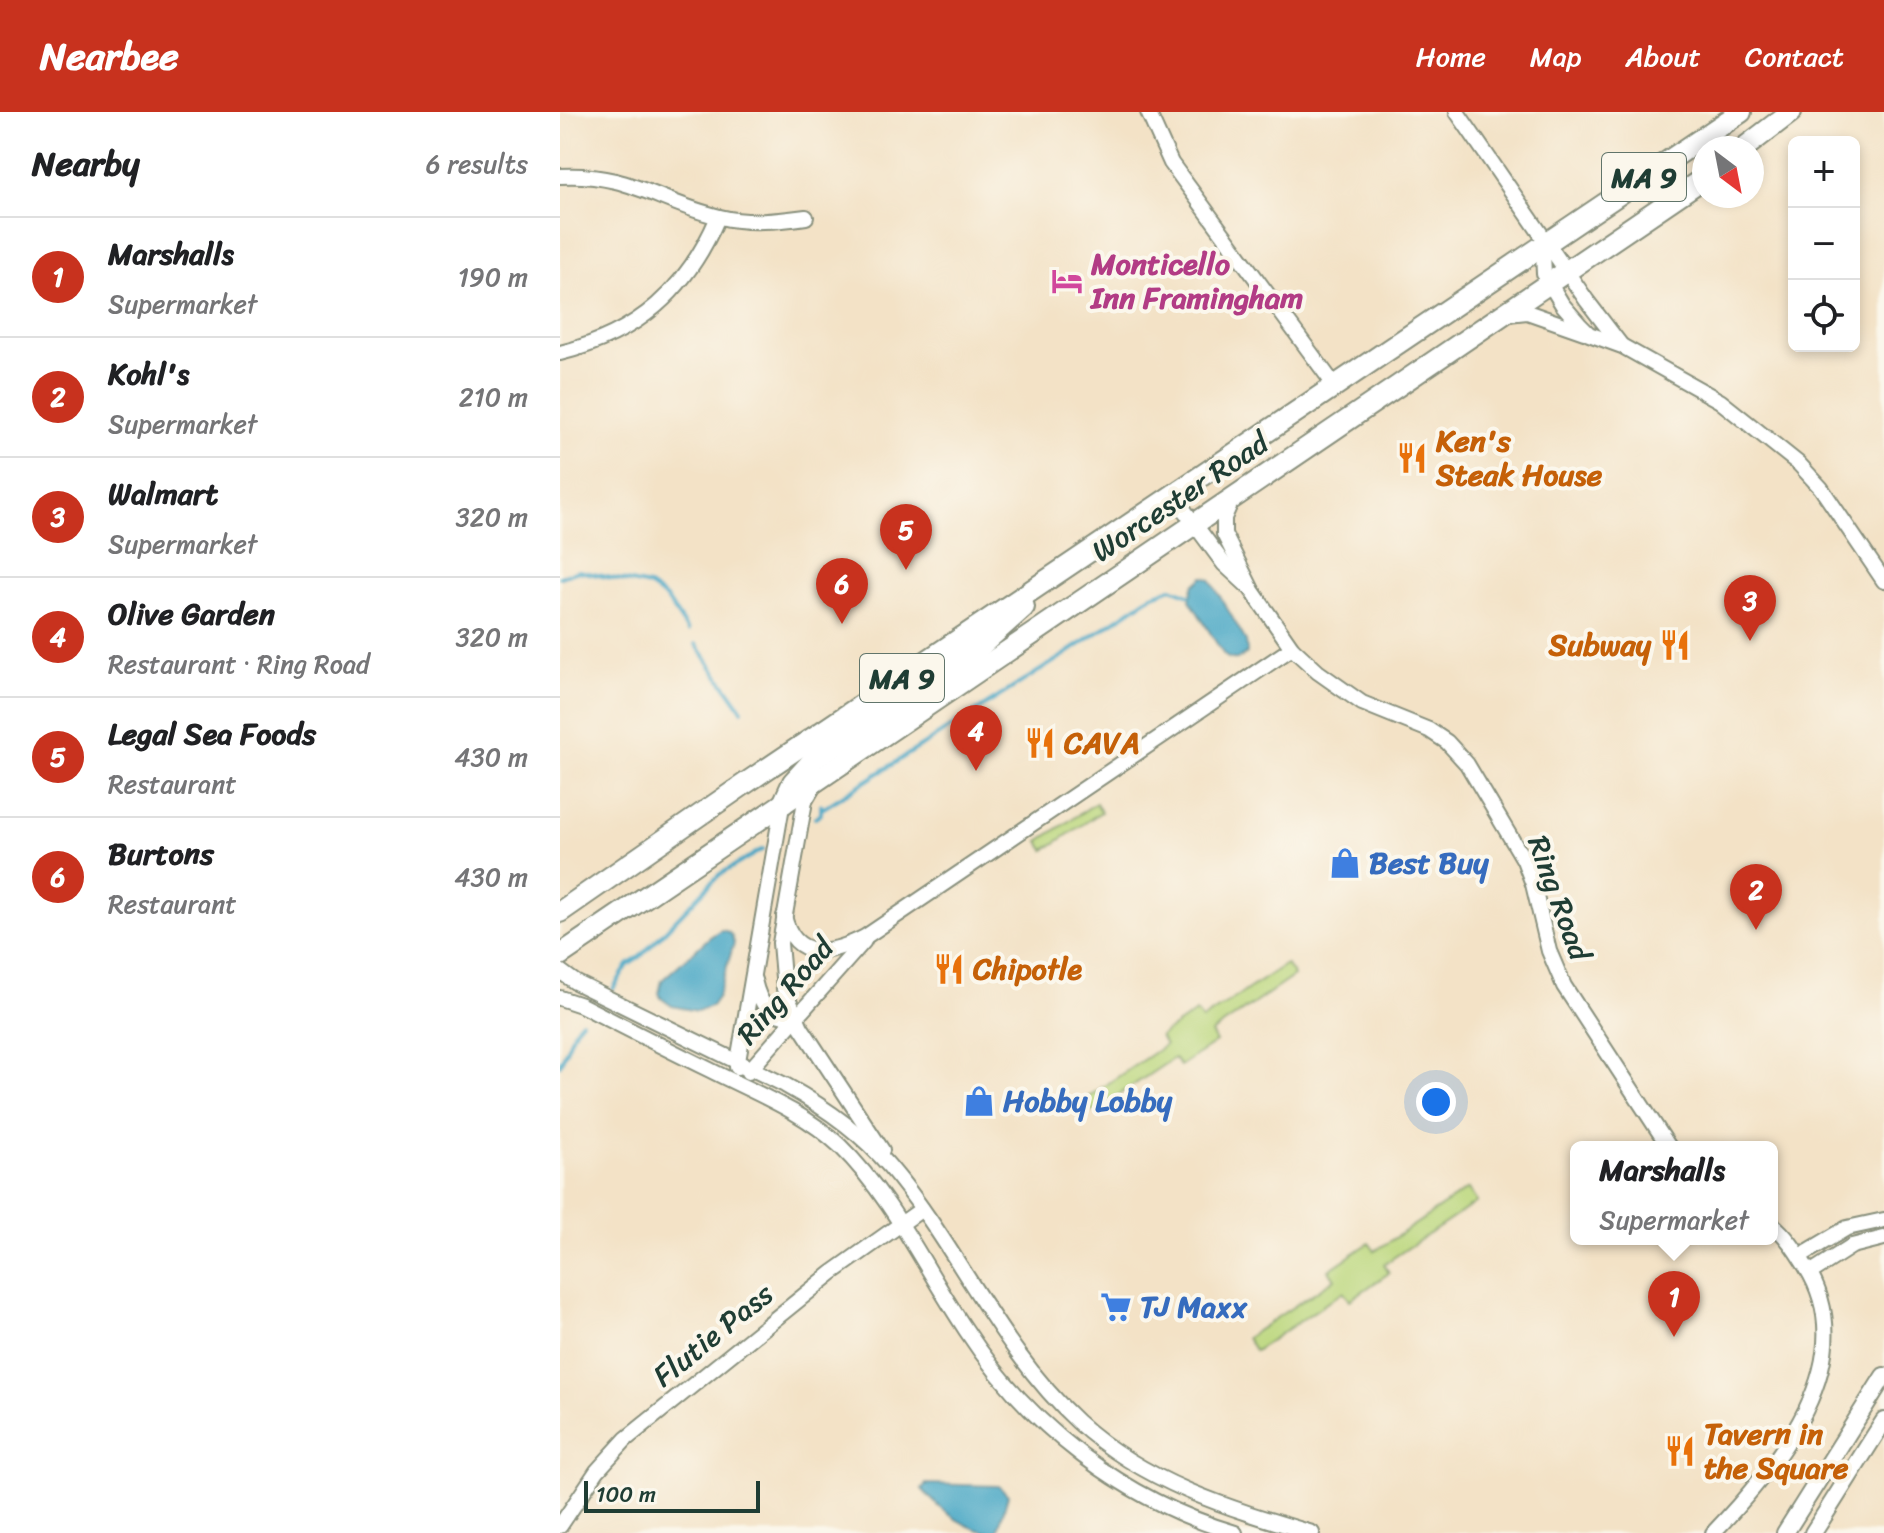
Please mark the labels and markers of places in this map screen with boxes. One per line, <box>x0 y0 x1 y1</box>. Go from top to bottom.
place label: Monticello Inn Framingham <box>1089 237 1303 325</box>
hotel icon: Monticello Inn Framingham <box>1050 264 1084 298</box>
place label: Ken's Steak House <box>1435 414 1603 502</box>
restaurant icon: Ken's Steak House <box>1395 441 1429 475</box>
pin: 5 <box>880 504 932 570</box>
pin: 6 <box>816 558 868 624</box>
pin: 3 <box>1724 575 1776 641</box>
place label: Subway <box>1547 618 1652 672</box>
restaurant icon: Subway <box>1658 628 1692 662</box>
pin: 4 <box>950 705 1002 771</box>
place label: CAVA <box>1063 716 1140 770</box>
restaurant icon: CAVA <box>1023 726 1057 760</box>
place label: Best Buy <box>1369 836 1489 890</box>
shop icon: Best Buy <box>1328 846 1362 880</box>
pin: 2 <box>1730 864 1782 930</box>
place label: Chipotle <box>972 942 1082 996</box>
restaurant icon: Chipotle <box>932 952 966 986</box>
place label: Hobby Lobby <box>1003 1074 1173 1128</box>
shop icon: Hobby Lobby <box>962 1084 996 1118</box>
pin: 1 <box>1648 1271 1700 1337</box>
place label: TJ Maxx <box>1140 1280 1248 1334</box>
supermarket icon: TJ Maxx <box>1099 1290 1133 1324</box>
place label: Tavern in the Square <box>1704 1407 1849 1495</box>
restaurant icon: Tavern in the Square <box>1663 1434 1697 1468</box>

